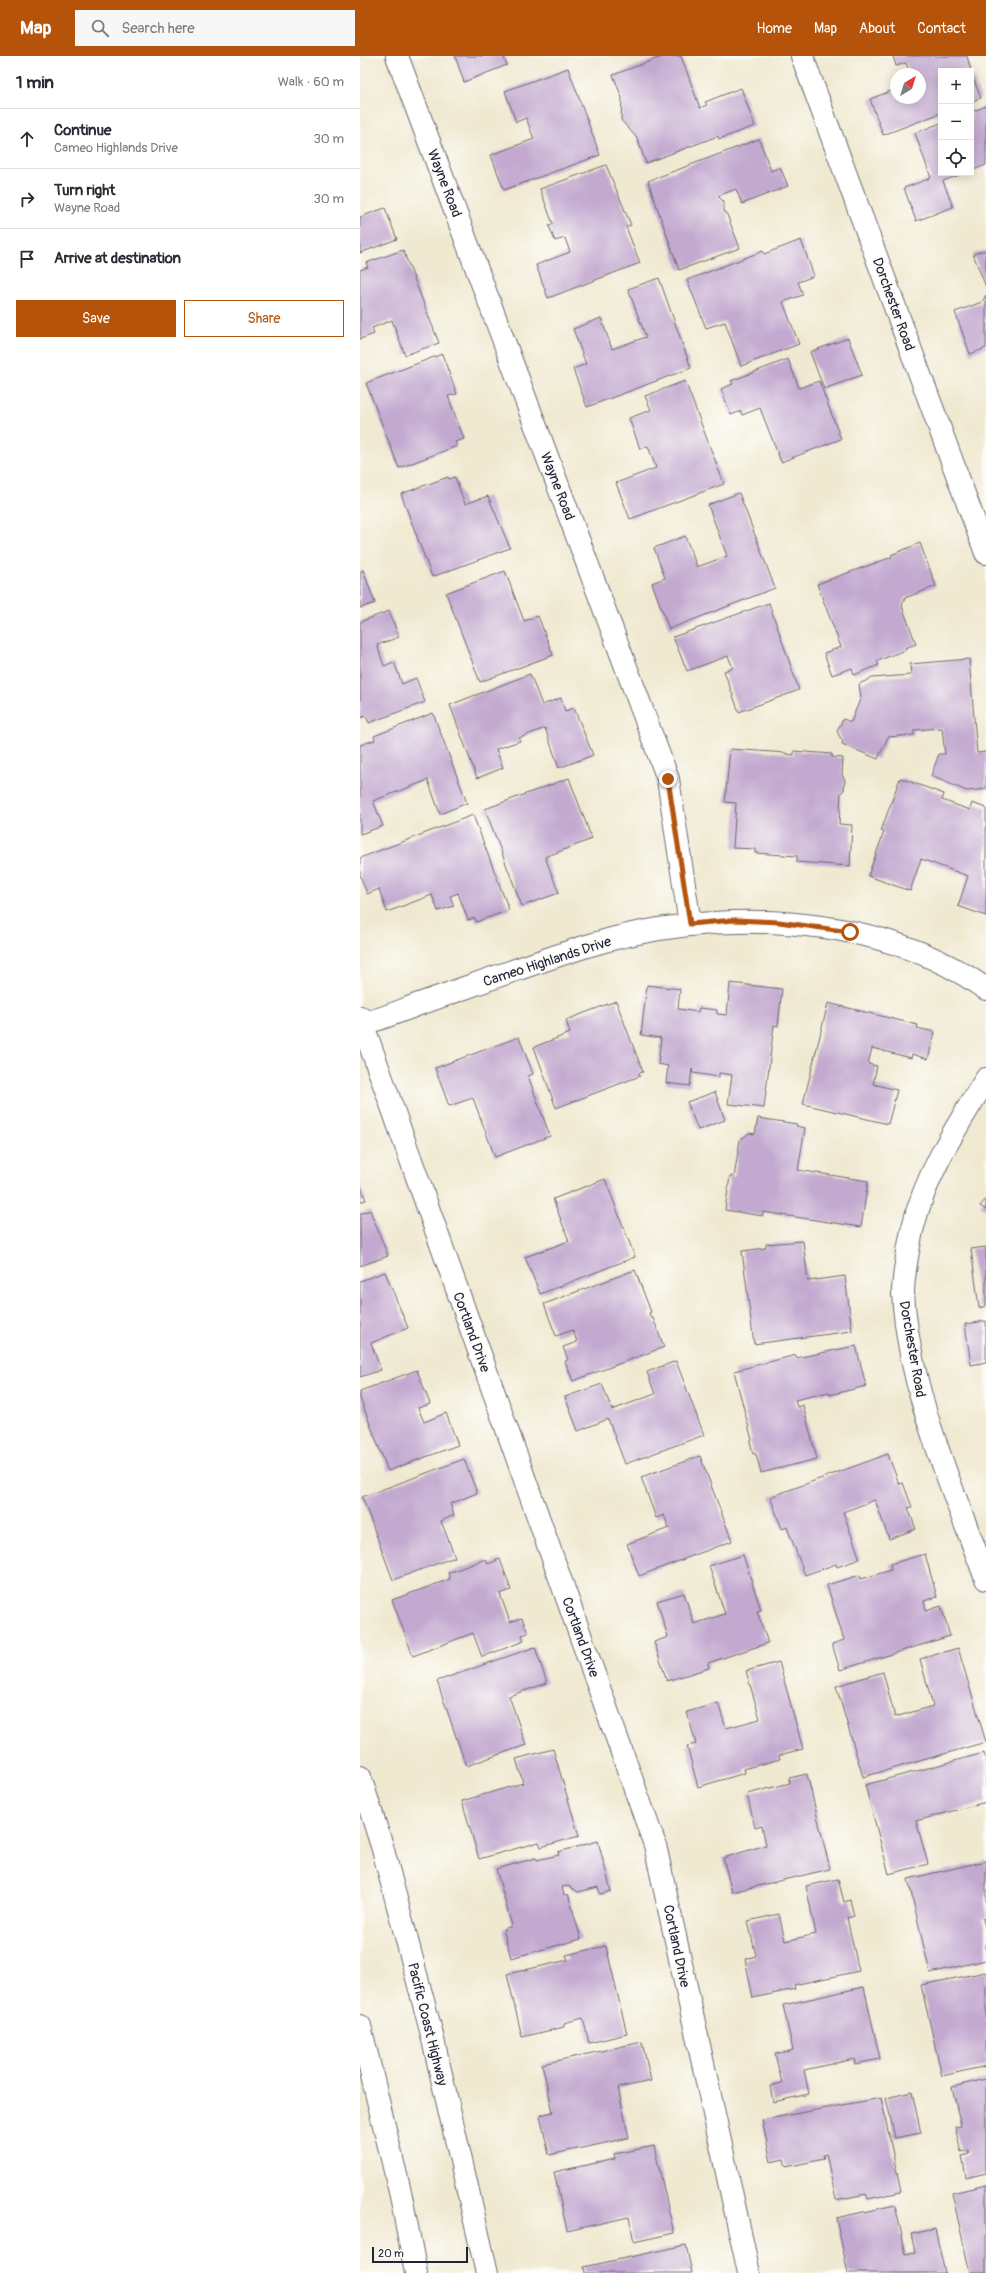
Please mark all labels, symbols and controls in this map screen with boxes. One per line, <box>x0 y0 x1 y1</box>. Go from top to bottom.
search box <box>75 10 355 46</box>
text: Map <box>20 16 51 40</box>
icon: search <box>89 17 111 39</box>
text: Search here <box>121 19 195 38</box>
text: Home <box>757 20 792 37</box>
text: Map <box>814 20 837 37</box>
text: About <box>859 20 895 37</box>
text: Contact <box>917 20 966 37</box>
north arrow <box>890 68 926 104</box>
map controls <box>938 68 974 176</box>
button: + <box>938 68 974 104</box>
text: 1 min <box>16 72 54 93</box>
text: Walk · 60 m <box>278 74 344 90</box>
button: − <box>938 104 974 140</box>
text: Continue <box>54 121 112 140</box>
icon: ahead <box>16 128 38 150</box>
text: 30 m <box>314 131 344 147</box>
text: Cameo Highlands Drive <box>54 140 178 156</box>
button: locate <box>938 140 974 176</box>
street label: Wayne Road <box>424 147 465 220</box>
text: Turn right <box>54 181 115 200</box>
icon: right <box>16 188 38 210</box>
text: 30 m <box>314 191 344 207</box>
text: Wayne Road <box>54 200 120 216</box>
icon: arrive <box>16 248 38 270</box>
text: Arrive at destination <box>54 249 181 268</box>
street label: Dorchester Road <box>869 255 918 353</box>
button: Save <box>16 300 176 337</box>
button: Share <box>184 300 344 337</box>
street label: Wayne Road <box>537 450 578 523</box>
route end <box>659 770 677 788</box>
route start <box>841 923 859 941</box>
street label: Cameo Highlands Drive <box>481 933 613 990</box>
street label: Cortland Drive <box>449 1290 494 1375</box>
street label: Dorchester Road <box>896 1299 929 1399</box>
street label: Cortland Drive <box>558 1595 603 1680</box>
street label: Cortland Drive <box>659 1903 694 1989</box>
street label: Pacific Coast Highway <box>404 1961 451 2087</box>
scale bar <box>372 2245 468 2264</box>
text: 20 m <box>378 2247 404 2260</box>

